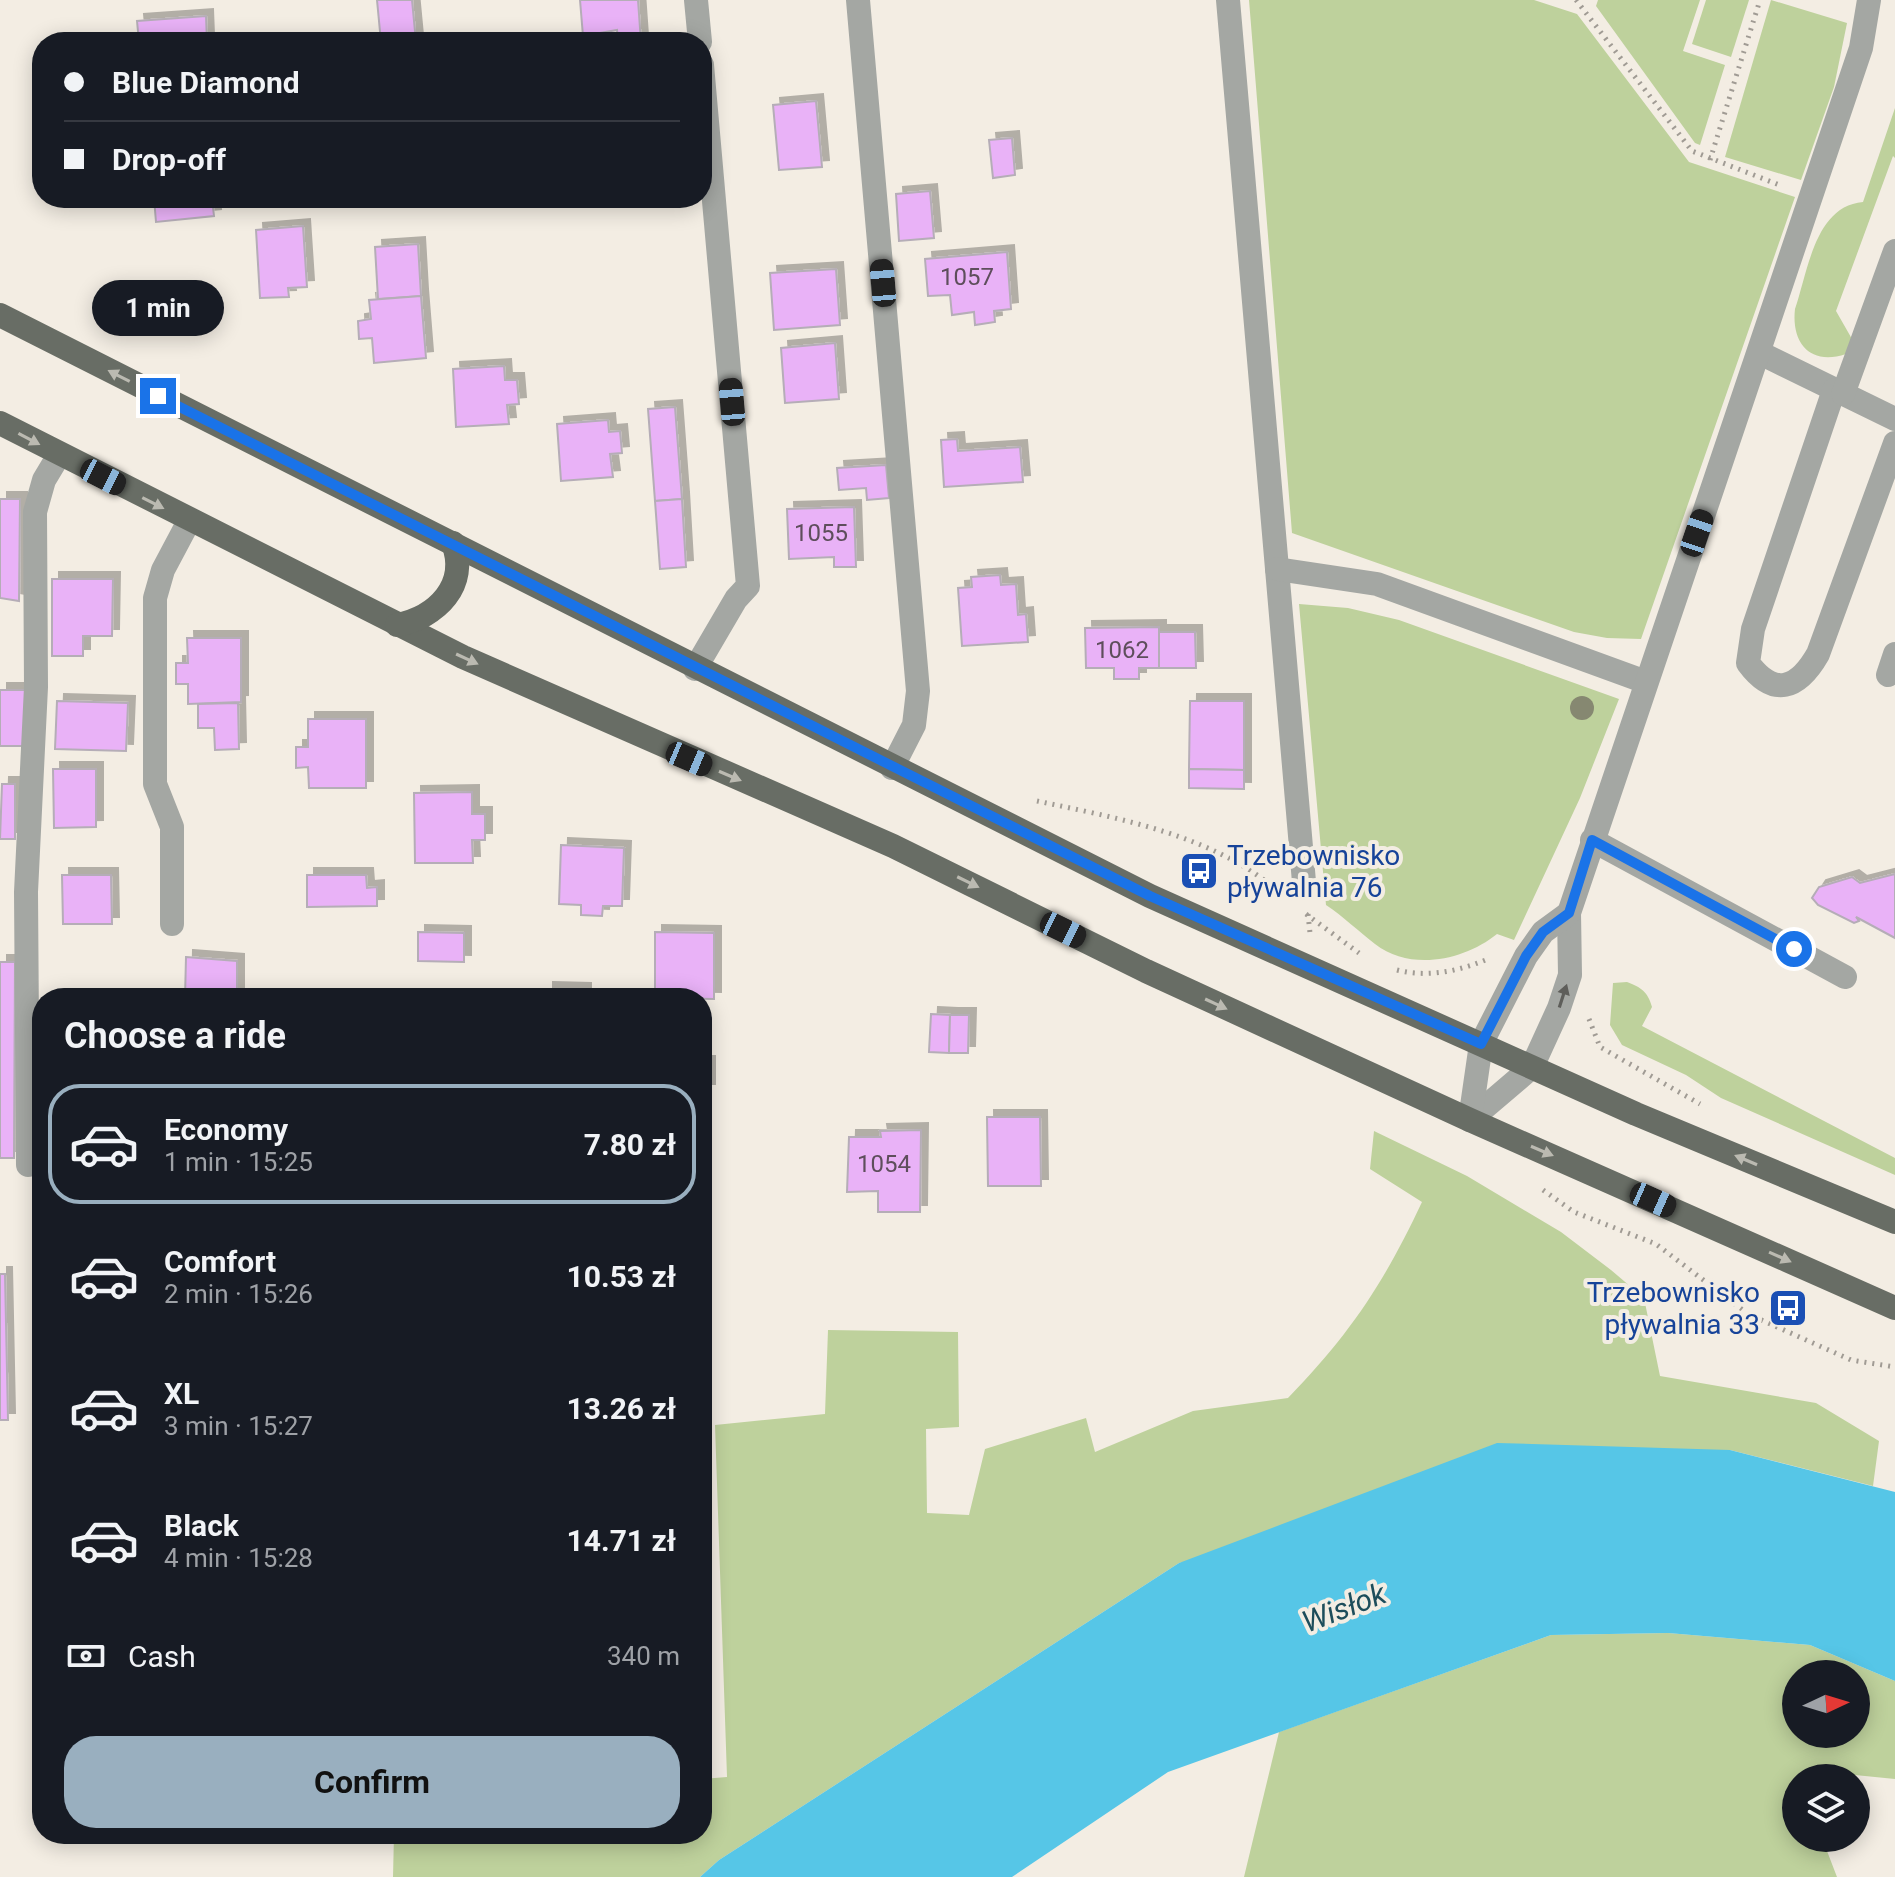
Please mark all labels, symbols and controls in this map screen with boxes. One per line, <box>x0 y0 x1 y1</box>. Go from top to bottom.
text: Blue Diamond <box>112 65 300 100</box>
text: Drop-off <box>112 142 226 177</box>
car <box>869 258 897 308</box>
house number: 1057 <box>940 263 994 291</box>
callout: 1 min <box>92 280 224 336</box>
text: 1 min <box>125 293 191 323</box>
one-way arrow <box>108 370 131 383</box>
car <box>718 377 746 427</box>
route end <box>140 378 176 414</box>
one-way arrow <box>18 433 41 446</box>
car <box>76 455 130 499</box>
one-way arrow <box>142 496 165 509</box>
car <box>1678 506 1716 560</box>
house number: 1055 <box>794 519 848 547</box>
house number: 1062 <box>1095 636 1149 664</box>
one-way arrow <box>455 652 479 666</box>
car <box>662 739 716 779</box>
one-way arrow <box>718 770 742 783</box>
place label: Trzebownisko pływalnia 76 <box>1227 839 1400 904</box>
bus stop icon: Trzebownisko pływalnia 76 <box>1178 850 1220 892</box>
one-way arrow <box>956 875 979 889</box>
car <box>1036 909 1090 951</box>
route start <box>1776 931 1812 967</box>
one-way arrow <box>1558 983 1570 1007</box>
one-way arrow <box>1205 997 1228 1010</box>
text: Choose a ride <box>64 1015 286 1057</box>
icon: car <box>68 1108 140 1180</box>
text: Economy <box>164 1112 288 1147</box>
text: 7.80 zł <box>584 1127 676 1162</box>
one-way arrow <box>1530 1145 1554 1158</box>
text: 1 min · 15:25 <box>164 1147 313 1177</box>
house number: 1054 <box>857 1150 911 1178</box>
one-way arrow <box>1734 1153 1757 1166</box>
car <box>1626 1179 1680 1221</box>
icon: car <box>68 1240 140 1312</box>
text: Comfort <box>164 1244 276 1279</box>
one-way arrow <box>1768 1250 1791 1263</box>
text: 10.53 zł <box>567 1259 676 1294</box>
place label: Trzebownisko pływalnia 33 <box>1587 1276 1760 1341</box>
text: 2 min · 15:26 <box>164 1279 313 1309</box>
bus stop icon: Trzebownisko pływalnia 33 <box>1767 1287 1809 1329</box>
icon: car <box>68 1372 140 1444</box>
text: XL <box>164 1376 199 1411</box>
text: 13.26 zł <box>567 1391 676 1426</box>
text: 3 min · 15:27 <box>164 1411 313 1441</box>
icon: car <box>68 1504 140 1576</box>
text: Black <box>164 1508 239 1543</box>
text: 14.71 zł <box>567 1523 676 1558</box>
text: 4 min · 15:28 <box>164 1543 313 1573</box>
water label: Wisłok <box>1297 1575 1392 1639</box>
icon: cash <box>64 1634 108 1678</box>
text: Cash <box>128 1639 196 1674</box>
text: 340 m <box>607 1641 680 1671</box>
north arrow <box>1782 1660 1870 1748</box>
map controls <box>1782 1660 1870 1852</box>
button: Confirm <box>64 1736 680 1828</box>
button: layers <box>1782 1764 1870 1852</box>

